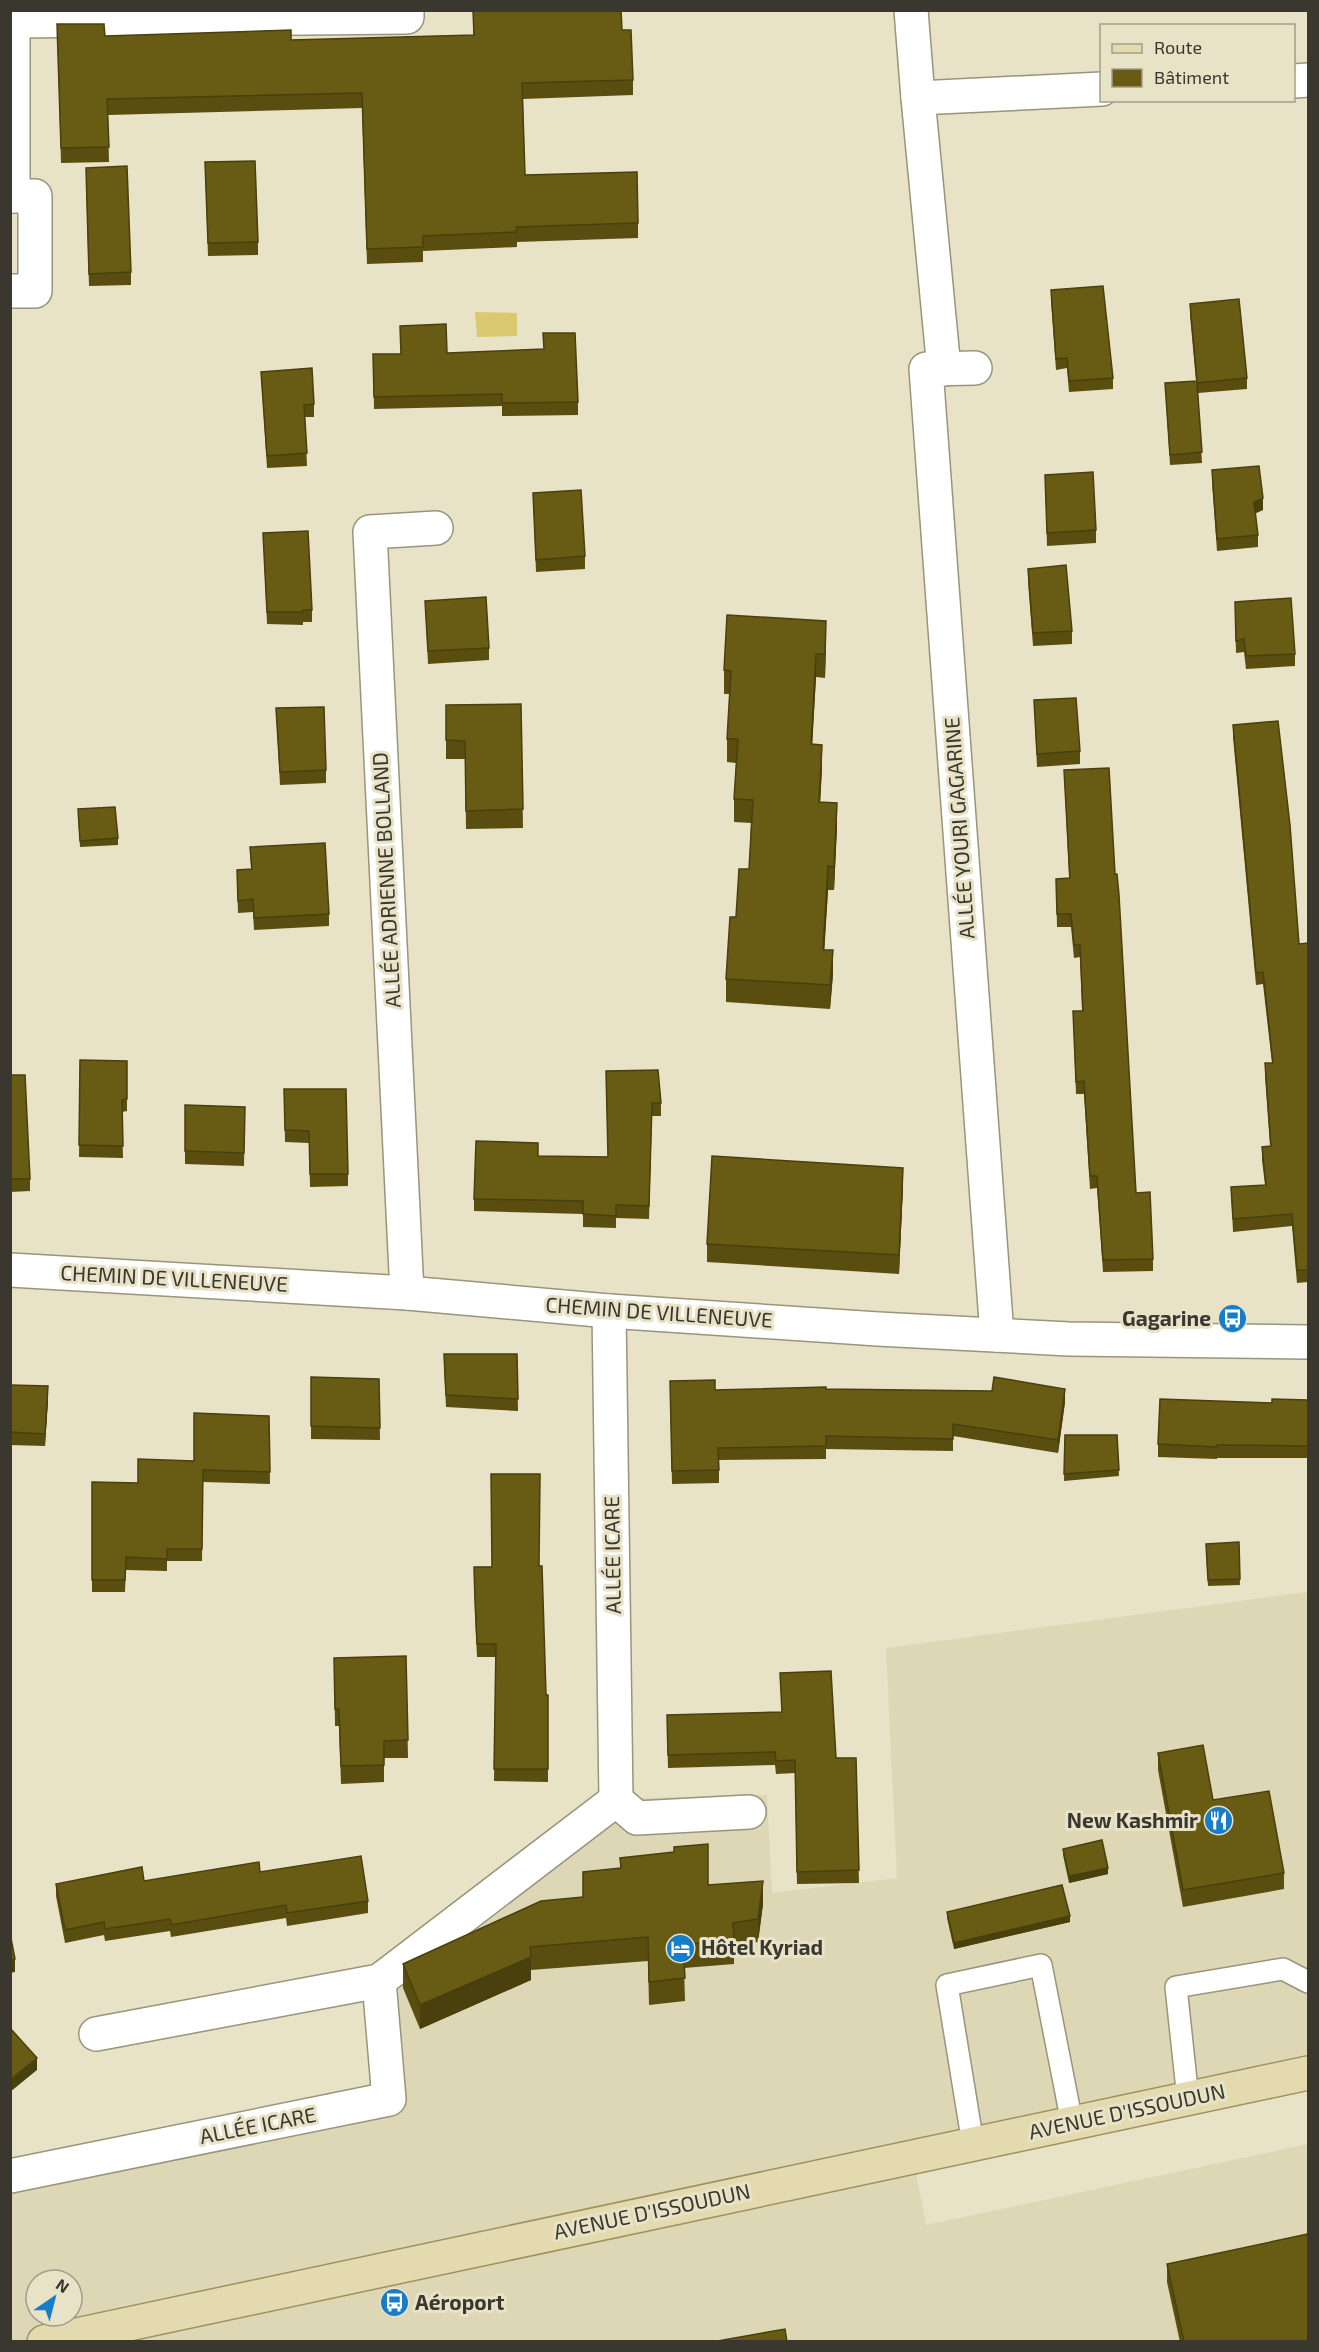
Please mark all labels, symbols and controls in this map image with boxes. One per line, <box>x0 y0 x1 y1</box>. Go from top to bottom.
legend <box>1100 24 1295 102</box>
text: Route <box>1154 36 1202 58</box>
text: Bâtiment <box>1154 66 1229 88</box>
street label: ALLÉE YOURI GAGARINE <box>938 716 979 940</box>
street label: ALLÉE ADRIENNE BOLLAND <box>366 752 405 1009</box>
street label: CHEMIN DE VILLENEUVE <box>60 1259 288 1296</box>
street label: CHEMIN DE VILLENEUVE <box>545 1291 774 1332</box>
bus stop icon: Gagarine <box>1216 1303 1248 1335</box>
place label: Gagarine <box>1122 1305 1211 1330</box>
street label: ALLÉE ICARE <box>598 1496 625 1614</box>
restaurant icon: New Kashmir <box>1203 1805 1235 1837</box>
place label: New Kashmir <box>1067 1807 1198 1832</box>
hotel icon: Hôtel Kyriad <box>664 1932 696 1964</box>
place label: Hôtel Kyriad <box>701 1934 823 1960</box>
street label: AVENUE D'ISSOUDUN <box>1026 2077 1227 2144</box>
street label: ALLÉE ICARE <box>197 2101 318 2148</box>
street label: AVENUE D'ISSOUDUN <box>551 2177 752 2244</box>
north arrow <box>24 2268 84 2328</box>
text: N <box>53 2274 73 2296</box>
bus stop icon: Aéroport <box>378 2287 410 2319</box>
place label: Aéroport <box>415 2289 505 2314</box>

